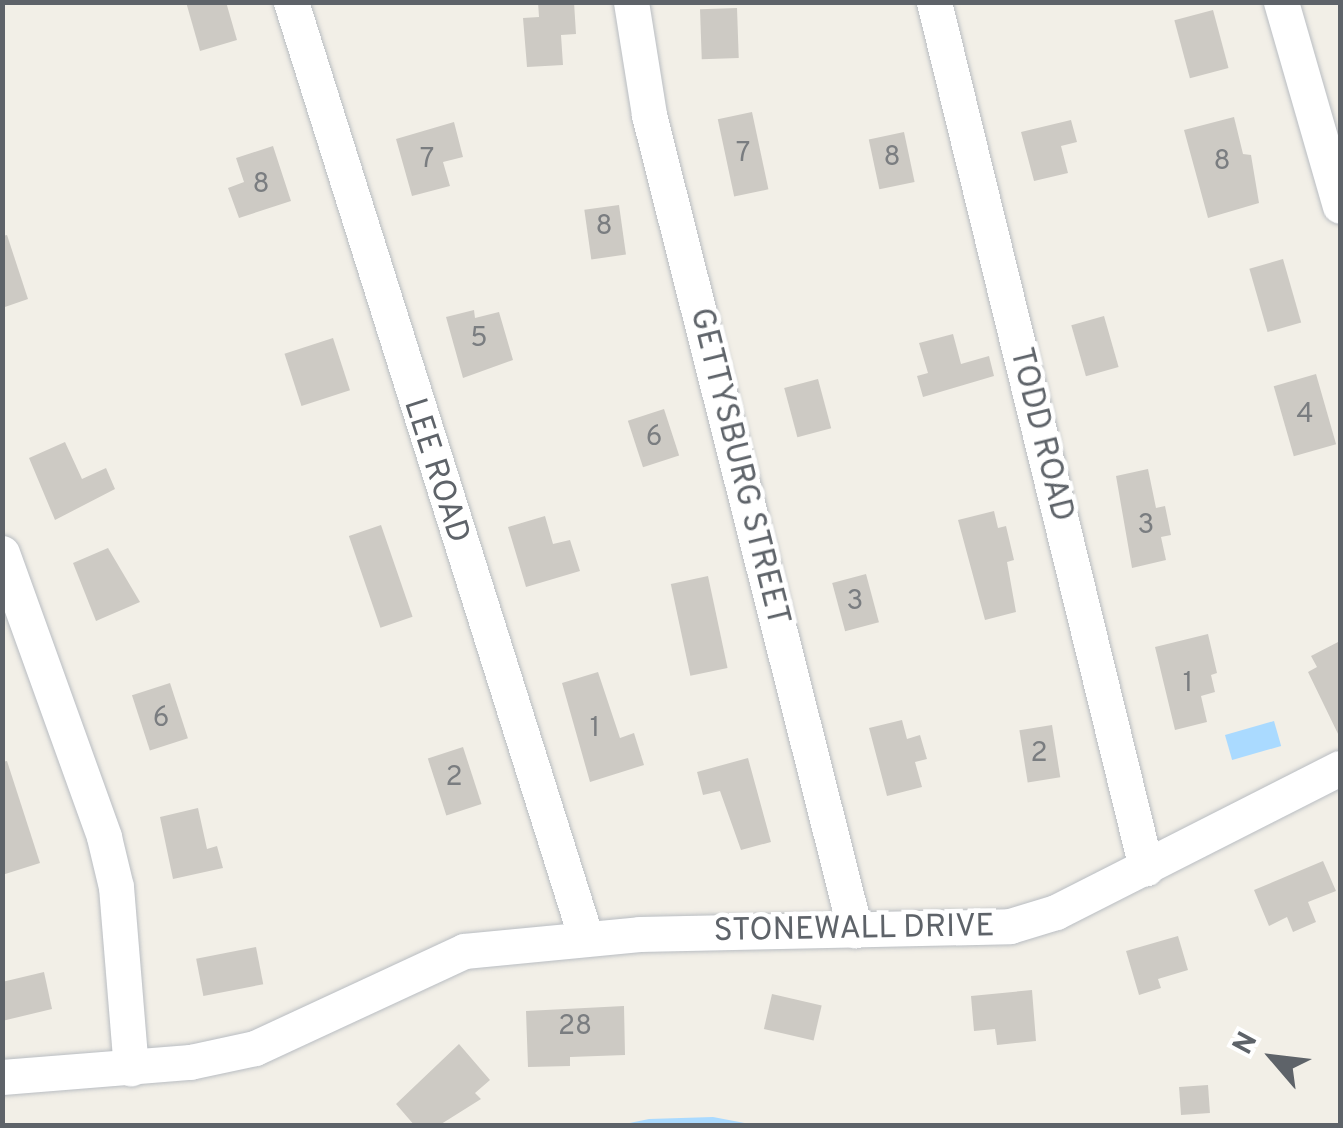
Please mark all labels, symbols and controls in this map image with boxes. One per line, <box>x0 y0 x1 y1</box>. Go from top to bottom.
house number: 7 <box>736 137 750 171</box>
house number: 8 <box>883 141 901 175</box>
house number: 7 <box>420 143 434 177</box>
house number: 8 <box>1213 145 1231 179</box>
house number: 8 <box>252 168 270 202</box>
house number: 8 <box>595 210 613 244</box>
street label: GETTYSBURG STREET <box>680 304 796 630</box>
house number: 5 <box>470 322 488 356</box>
street label: TODD ROAD <box>1000 344 1080 526</box>
street label: LEE ROAD <box>394 394 476 548</box>
house number: 4 <box>1296 398 1314 432</box>
house number: 6 <box>646 421 662 455</box>
house number: 3 <box>1138 509 1154 543</box>
house number: 3 <box>847 585 863 619</box>
house number: 1 <box>1183 667 1193 701</box>
house number: 6 <box>153 702 169 736</box>
house number: 1 <box>590 712 600 746</box>
house number: 2 <box>1030 737 1048 771</box>
house number: 2 <box>445 761 463 795</box>
street label: STONEWALL DRIVE <box>713 908 995 952</box>
north arrow <box>1223 1008 1323 1108</box>
house number: 28 <box>558 1010 592 1044</box>
text: N <box>1226 1027 1267 1061</box>

